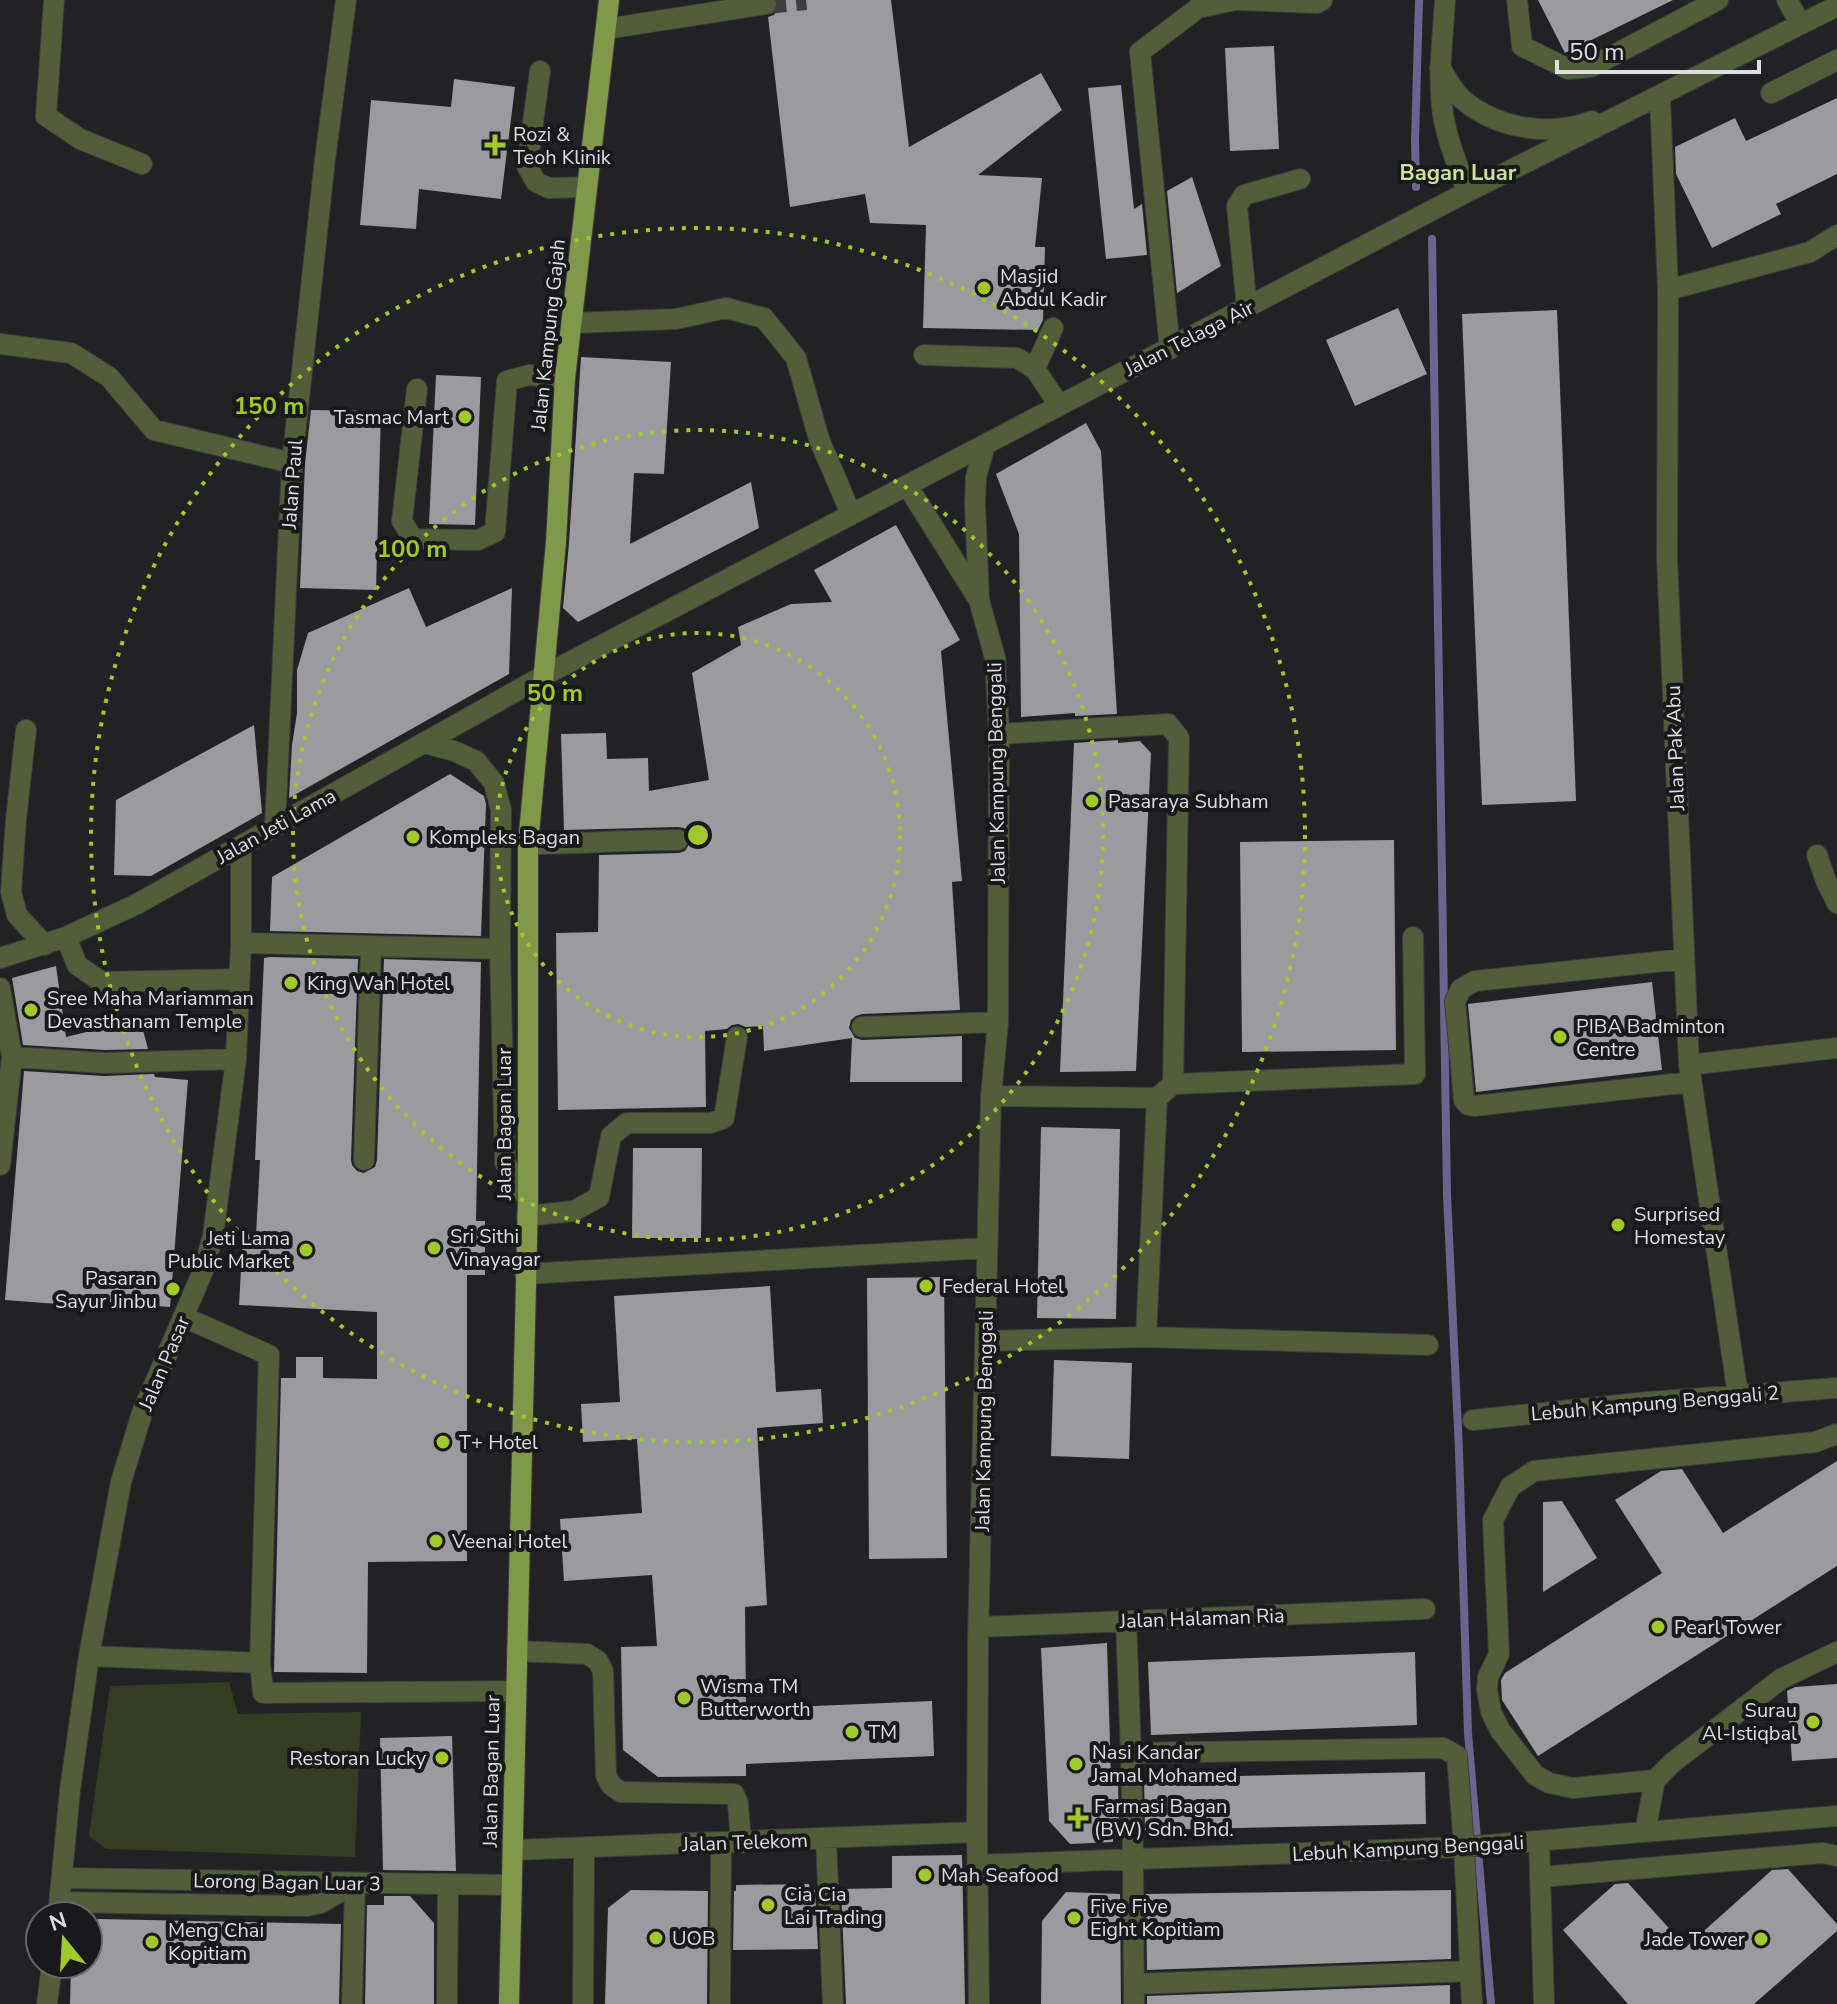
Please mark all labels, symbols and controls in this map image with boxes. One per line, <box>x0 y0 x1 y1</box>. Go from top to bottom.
scale bar <box>1557 24 1759 74</box>
text: 50 m <box>1569 36 1625 68</box>
place label: Rozi & Teoh Klinik <box>513 121 612 171</box>
marker: Rozi & Teoh Klinik <box>484 134 506 156</box>
district label: Bagan Luar <box>1400 158 1517 188</box>
street label: Jalan Kampung Gajah <box>525 238 572 434</box>
place label: Masjid Abdul Kadir <box>1000 263 1107 313</box>
marker: Masjid Abdul Kadir <box>975 279 993 297</box>
street label: Jalan Telaga Air <box>1119 294 1258 383</box>
text: 150 m <box>234 390 304 422</box>
place label: Tasmac Mart <box>334 404 450 431</box>
marker: Tasmac Mart <box>456 408 474 426</box>
street label: Jalan Paul <box>276 438 309 531</box>
text: 100 m <box>377 533 447 565</box>
street label: Jalan Kampung Benggali <box>981 662 1012 885</box>
text: 50 m <box>527 677 583 709</box>
street label: Jalan Pak Abu <box>1660 685 1691 812</box>
street label: Jalan Jeti Lama <box>211 782 341 871</box>
place label: Pasaraya Subham <box>1108 788 1269 815</box>
marker: Pasaraya Subham <box>1083 792 1101 810</box>
centre of rings <box>684 821 712 849</box>
place label: Kompleks Bagan <box>429 824 580 851</box>
marker: Kompleks Bagan <box>404 828 422 846</box>
place label: King Wah Hotel <box>307 970 450 997</box>
marker: King Wah Hotel <box>282 974 300 992</box>
place label: Sree Maha Mariamman Devasthanam Temple <box>47 985 254 1035</box>
marker: Sree Maha Mariamman Devasthanam Temple <box>22 1001 40 1019</box>
place label: PIBA Badminton Centre <box>1576 1013 1725 1063</box>
marker: PIBA Badminton Centre <box>1551 1028 1569 1046</box>
street label: Jalan Bagan Luar <box>491 1048 518 1201</box>
place label: Surprised Homestay <box>1634 1201 1726 1251</box>
marker: Surprised Homestay <box>1609 1216 1627 1234</box>
place label: Sri Sithi Vinayagar <box>449 1223 540 1273</box>
place label: Jeti Lama Public Market <box>167 1225 291 1275</box>
marker: Sri Sithi Vinayagar <box>425 1239 443 1257</box>
marker: Jeti Lama Public Market <box>297 1241 315 1259</box>
place label: Pasaran Sayur Jinbu <box>55 1265 157 1315</box>
place label: Federal Hotel <box>942 1273 1064 1300</box>
marker: Federal Hotel <box>917 1277 935 1295</box>
marker: Pasaran Sayur Jinbu <box>164 1280 182 1298</box>
street label: Jalan Kampung Benggali <box>969 1310 1000 1533</box>
street label: Jalan Pasar <box>132 1312 196 1416</box>
street label: Lebuh Kampung Benggali 2 <box>1530 1379 1780 1428</box>
place label: T+ Hotel <box>459 1429 538 1456</box>
marker: T+ Hotel <box>434 1433 452 1451</box>
place label: Veenai Hotel <box>451 1528 567 1555</box>
marker: Veenai Hotel <box>427 1532 445 1550</box>
street label: Jalan Halaman Ria <box>1118 1602 1285 1635</box>
place label: Pearl Tower <box>1674 1614 1782 1641</box>
marker: Pearl Tower <box>1649 1618 1667 1636</box>
place label: Wisma TM Butterworth <box>700 1673 811 1723</box>
marker: Wisma TM Butterworth <box>675 1689 693 1707</box>
street label: Jalan Bagan Luar <box>477 1694 506 1849</box>
place label: Surau Al-Istiqbal <box>1702 1697 1797 1747</box>
marker: Surau Al-Istiqbal <box>1804 1713 1822 1731</box>
place label: TM <box>868 1719 897 1746</box>
marker: TM <box>843 1723 861 1741</box>
place label: Nasi Kandar Jamal Mohamed <box>1091 1739 1237 1789</box>
place label: Restoran Lucky <box>289 1745 427 1772</box>
marker: Restoran Lucky <box>433 1749 451 1767</box>
marker: Nasi Kandar Jamal Mohamed <box>1067 1755 1085 1773</box>
place label: Farmasi Bagan (BW) Sdn. Bhd. <box>1094 1793 1234 1843</box>
marker: Farmasi Bagan (BW) Sdn. Bhd. <box>1069 1809 1087 1827</box>
street label: Jalan Telekom <box>681 1827 808 1858</box>
street label: Lebuh Kampung Benggali <box>1291 1829 1525 1868</box>
place label: Mah Seafood <box>941 1862 1059 1889</box>
marker: Mah Seafood <box>916 1866 934 1884</box>
street label: Lorong Bagan Luar 3 <box>193 1867 381 1898</box>
place label: Cia Cia Lai Trading <box>784 1881 883 1931</box>
place label: Five Five Eight Kopitiam <box>1090 1893 1221 1943</box>
marker: Cia Cia Lai Trading <box>759 1896 777 1914</box>
north arrow <box>24 1900 104 1980</box>
text: N <box>46 1905 71 1939</box>
marker: Five Five Eight Kopitiam <box>1065 1909 1083 1927</box>
place label: Meng Chai Kopitiam <box>168 1917 264 1967</box>
place label: UOB <box>672 1925 715 1952</box>
place label: Jade Tower <box>1644 1926 1745 1953</box>
marker: UOB <box>647 1929 665 1947</box>
marker: Jade Tower <box>1752 1930 1770 1948</box>
marker: Meng Chai Kopitiam <box>143 1933 161 1951</box>

